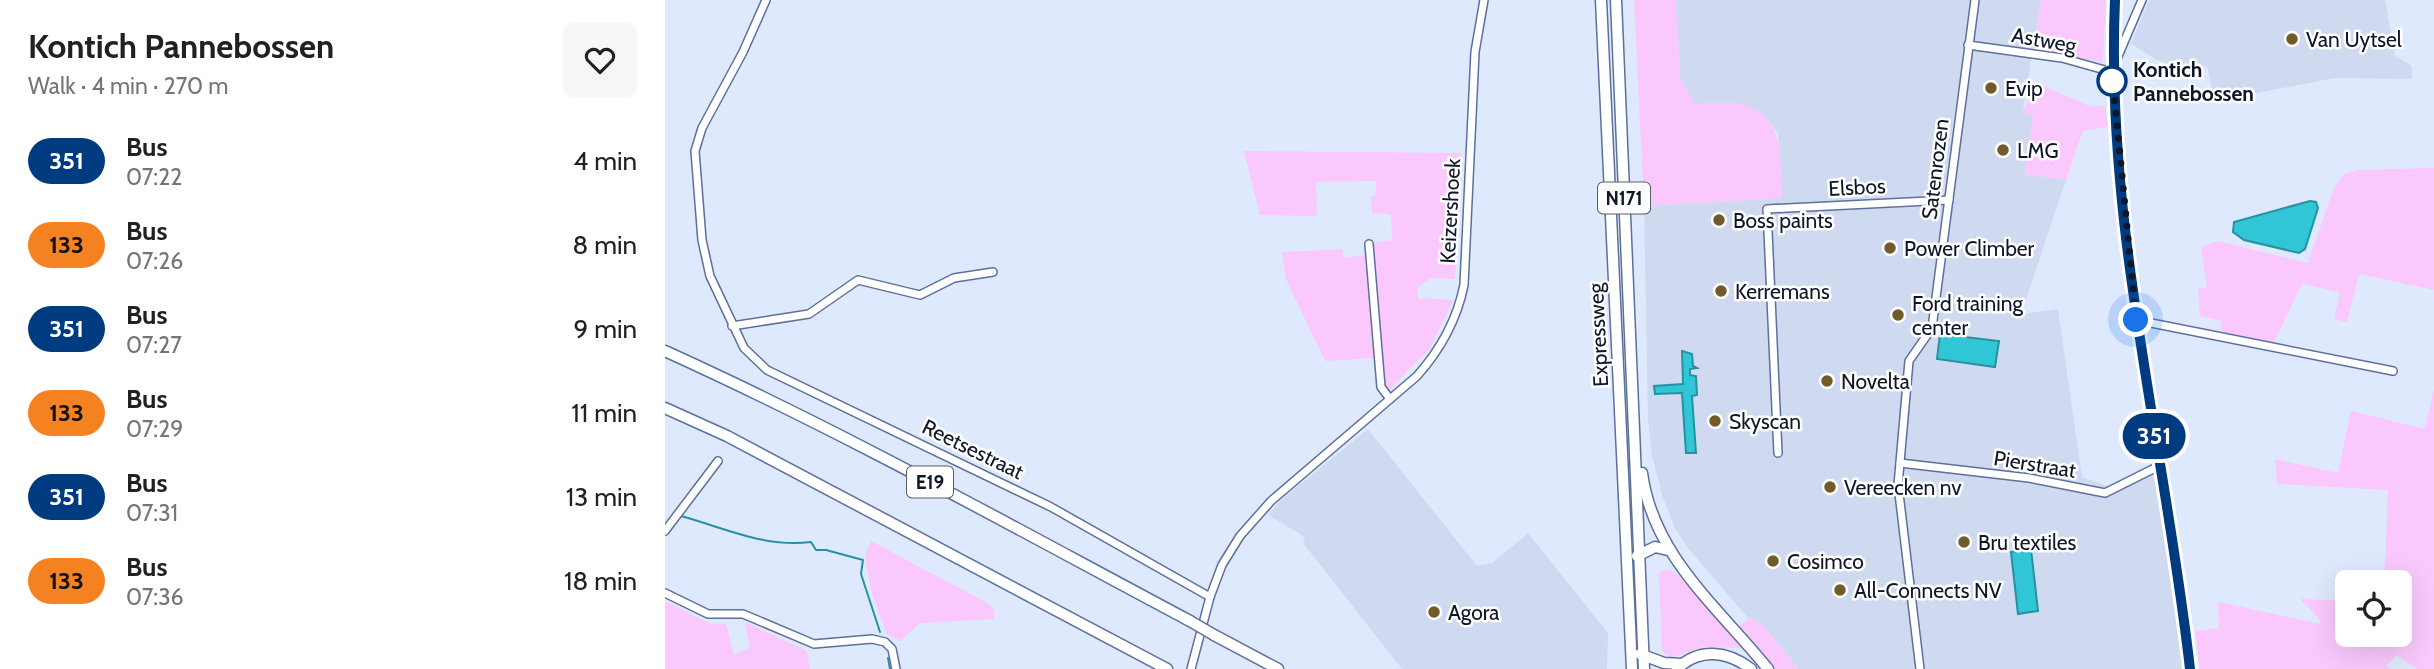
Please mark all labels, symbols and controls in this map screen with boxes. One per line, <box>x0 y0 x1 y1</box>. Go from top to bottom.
street label: Astweg <box>2010 22 2079 58</box>
button: heart <box>563 23 637 97</box>
text: Kontich Pannebossen <box>28 26 334 66</box>
place label: Van Uytsel <box>2306 27 2402 52</box>
marker: Van Uytsel <box>2284 31 2300 47</box>
place label: Kontich Pannebossen <box>2133 57 2254 106</box>
marker: Kontich Pannebossen <box>2097 66 2127 96</box>
text: Walk · 4 min · 270 m <box>28 72 228 100</box>
place label: Evip <box>2005 76 2043 101</box>
marker: Evip <box>1983 80 1999 96</box>
street label: Satenrozen <box>1916 117 1954 221</box>
text: Bus <box>126 131 167 163</box>
place label: LMG <box>2017 138 2059 163</box>
marker: LMG <box>1995 142 2011 158</box>
text: 4 min <box>573 145 637 177</box>
text: 351 <box>49 146 84 175</box>
street label: Keizershoek <box>1435 157 1465 264</box>
text: 07:22 <box>126 163 182 191</box>
street label: Elsbos <box>1828 173 1887 201</box>
road number: N171 <box>1598 182 1650 214</box>
place label: Boss paints <box>1733 208 1833 233</box>
marker: Boss paints <box>1711 212 1727 228</box>
text: Bus <box>126 215 167 247</box>
text: 8 min <box>573 229 637 261</box>
text: 133 <box>49 230 84 259</box>
place label: Power Climber <box>1904 236 2035 261</box>
marker: Power Climber <box>1882 240 1898 256</box>
text: 07:26 <box>126 247 183 275</box>
place label: Kerremans <box>1735 279 1830 304</box>
street label: Expressweg <box>1583 282 1613 388</box>
marker: Kerremans <box>1713 283 1729 299</box>
place label: Ford training center <box>1912 291 2023 340</box>
text: Bus <box>126 299 167 331</box>
your location <box>2118 302 2153 337</box>
marker: Ford training center <box>1890 307 1906 323</box>
text: 9 min <box>574 313 637 345</box>
text: 351 <box>49 314 84 343</box>
text: 07:27 <box>126 331 182 359</box>
place label: Novelta <box>1841 369 1910 394</box>
marker: Novelta <box>1819 373 1835 389</box>
text: Bus <box>126 383 167 415</box>
text: 11 min <box>571 397 637 429</box>
text: 133 <box>49 398 84 427</box>
place label: Skyscan <box>1729 409 1801 434</box>
marker: Skyscan <box>1707 413 1723 429</box>
line badge: 351 <box>2114 413 2194 459</box>
street label: Reetsestraat <box>918 414 1028 484</box>
text: 07:29 <box>126 415 183 443</box>
text: 351 <box>2137 421 2171 450</box>
street label: Pierstraat <box>1992 445 2078 483</box>
text: Bus <box>126 467 167 499</box>
road number: E19 <box>907 467 953 498</box>
place label: Vereecken nv <box>1844 475 1962 500</box>
marker: Vereecken nv <box>1822 479 1838 495</box>
text: 13 min <box>566 481 637 513</box>
text: 351 <box>49 482 84 511</box>
text: 07:31 <box>126 499 178 527</box>
place label: Bru textiles <box>1978 530 2077 555</box>
marker: Bru textiles <box>1956 534 1972 550</box>
place label: Cosimco <box>1787 549 1864 574</box>
text: Bus <box>126 551 167 583</box>
marker: Cosimco <box>1765 553 1781 569</box>
text: 18 min <box>564 565 637 597</box>
text: 133 <box>49 566 84 595</box>
map controls <box>2335 570 2412 647</box>
button: locate <box>2335 570 2412 647</box>
place label: All-Connects NV <box>1854 578 2002 603</box>
marker: All-Connects NV <box>1832 582 1848 598</box>
text: 07:36 <box>126 583 184 611</box>
place label: Agora <box>1448 600 1499 625</box>
marker: Agora <box>1426 604 1442 620</box>

